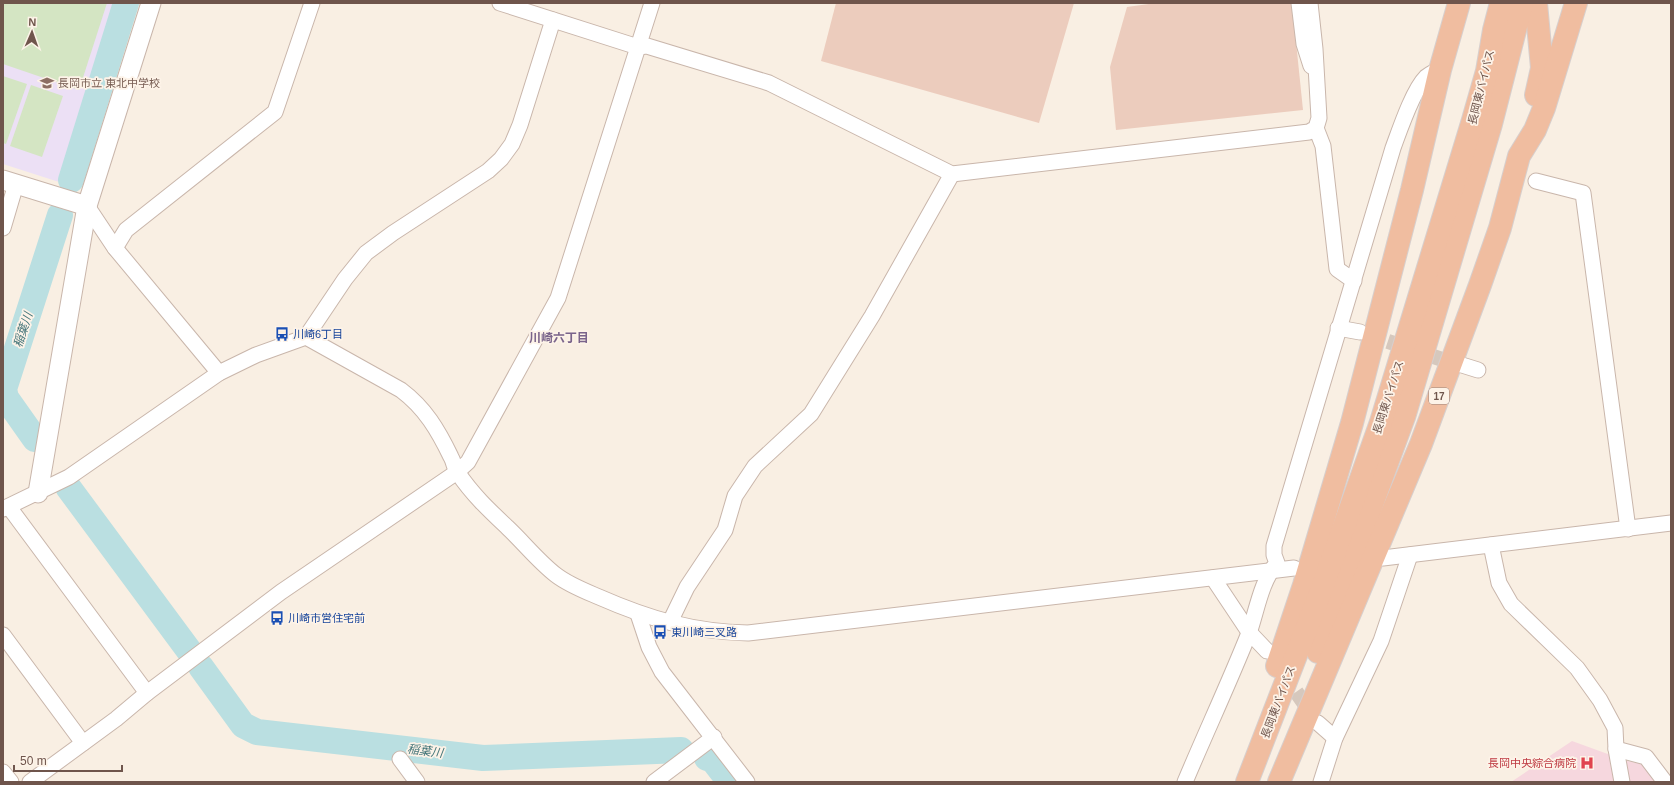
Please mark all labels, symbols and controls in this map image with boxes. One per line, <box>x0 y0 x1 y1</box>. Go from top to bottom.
north arrow <box>12 12 52 52</box>
text: N <box>28 16 37 28</box>
street label: 長岡東バイパス <box>1466 48 1496 126</box>
school or university icon: 長岡市立 東北中学校 <box>39 75 55 91</box>
place label: 長岡市立 東北中学校 <box>58 77 160 89</box>
water label: 稲葉川 <box>11 309 36 349</box>
bus stop icon: 川崎6丁目 <box>274 326 290 342</box>
place label: 川崎6丁目 <box>293 328 343 340</box>
district label: 川崎六丁目 <box>529 331 589 345</box>
street label: 長岡東バイパス <box>1370 359 1406 435</box>
road number: 17 <box>1429 388 1449 404</box>
bus stop icon: 川崎市営住宅前 <box>269 610 285 626</box>
place label: 川崎市営住宅前 <box>288 612 365 624</box>
bus stop icon: 東川崎三叉路 <box>652 624 668 640</box>
place label: 東川崎三叉路 <box>671 626 737 638</box>
street label: 長岡東バイパス <box>1259 664 1297 740</box>
water label: 稲葉川 <box>406 742 446 760</box>
scale bar <box>14 747 122 773</box>
text: 50 m <box>20 754 47 768</box>
hospital icon: 長岡中央綜合病院 <box>1579 755 1595 771</box>
place label: 長岡中央綜合病院 <box>1488 757 1576 769</box>

